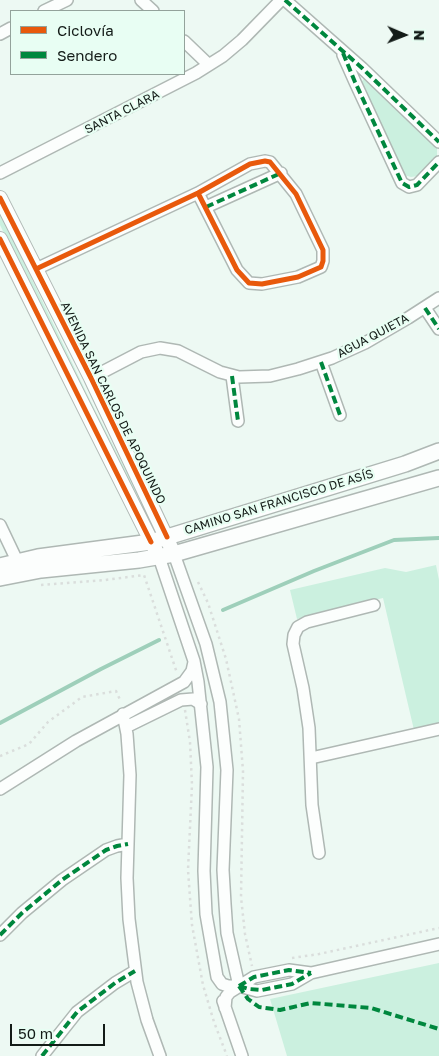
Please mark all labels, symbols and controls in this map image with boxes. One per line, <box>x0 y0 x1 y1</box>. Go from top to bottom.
legend <box>10 10 185 75</box>
north arrow <box>379 10 429 60</box>
text: Ciclovía <box>57 21 114 39</box>
text: N <box>411 30 428 41</box>
text: Sendero <box>57 46 117 64</box>
street label: SANTA CLARA <box>82 87 162 137</box>
street label: AVENIDA SAN CARLOS DE APOQUINDO <box>58 299 168 507</box>
street label: AGUA QUIETA <box>335 311 411 361</box>
street label: CAMINO SAN FRANCISCO DE ASÍS <box>183 466 375 538</box>
scale bar <box>12 1014 108 1046</box>
text: 50 m <box>18 1024 53 1042</box>

